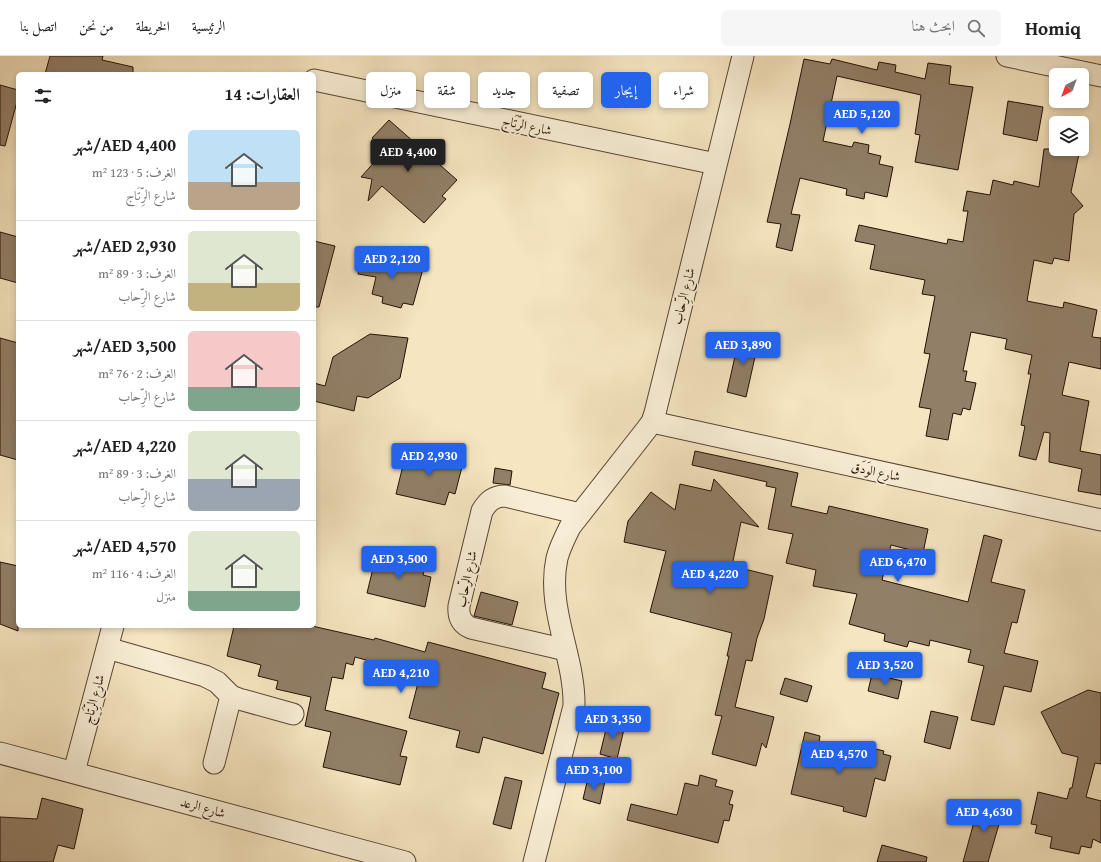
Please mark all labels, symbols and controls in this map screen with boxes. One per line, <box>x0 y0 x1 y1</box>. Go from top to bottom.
search box <box>721 10 1001 46</box>
text: Homiq <box>1025 14 1081 42</box>
text: ابحث هنا <box>912 15 955 36</box>
text: اتصل بنا <box>20 16 57 36</box>
text: من نحن <box>79 16 114 36</box>
text: الخريطة <box>136 16 170 36</box>
text: الرئيسية <box>192 16 225 36</box>
icon: search <box>965 17 987 39</box>
north arrow <box>1049 68 1089 108</box>
map controls <box>1049 68 1089 156</box>
chip: منزل <box>366 72 416 108</box>
chip: شقة <box>424 72 470 108</box>
chip: جديد <box>478 72 530 108</box>
chip: تصفية <box>538 72 593 108</box>
chip: إيجار <box>601 72 651 108</box>
chip: شراء <box>659 72 708 108</box>
text: العقارات: 14 <box>224 81 300 106</box>
icon: filters <box>32 85 54 107</box>
pin: AED 5,120 <box>816 101 908 135</box>
text: AED 5,120 <box>833 104 891 123</box>
street label: شارع الرِّتَاج <box>500 111 554 142</box>
button: layers <box>1049 116 1089 156</box>
text: AED 4,400/شهر <box>74 132 176 157</box>
pin: AED 4,400 <box>362 139 454 173</box>
text: AED 4,400 <box>379 142 437 161</box>
icon: home <box>220 146 268 194</box>
text: الغرف: 5 · 123 m² <box>92 163 176 182</box>
text: شارع الرِّتَاج <box>126 186 176 205</box>
text: AED 2,930/شهر <box>74 233 176 258</box>
pin: AED 2,120 <box>346 246 438 280</box>
icon: home <box>220 247 268 295</box>
text: AED 2,120 <box>363 249 421 268</box>
text: الغرف: 3 · 89 m² <box>98 264 176 283</box>
street label: شارع الرِّحاب <box>667 266 702 327</box>
text: شارع الرِّحاب <box>118 287 176 306</box>
pin: AED 3,890 <box>697 332 789 366</box>
text: AED 3,500/شهر <box>74 333 176 358</box>
text: AED 3,890 <box>714 335 772 354</box>
icon: home <box>220 347 268 395</box>
text: الغرف: 2 · 76 m² <box>98 364 176 383</box>
text: شارع الرِّحاب <box>118 387 176 406</box>
text: AED 4,220/شهر <box>74 433 176 458</box>
pin: AED 2,930 <box>383 443 475 477</box>
text: AED 2,930 <box>400 446 458 465</box>
icon: home <box>220 447 268 495</box>
street label: شارع الوَدَق <box>849 457 902 488</box>
text: الغرف: 3 · 89 m² <box>98 464 176 483</box>
text: شارع الرِّحاب <box>118 487 176 506</box>
text: AED 4,570/شهر <box>74 533 176 558</box>
pin: AED 3,500 <box>353 546 445 580</box>
icon: home <box>220 547 268 595</box>
text: AED 3,500 <box>370 549 428 568</box>
street label: شارع الرِّحاب <box>451 549 484 610</box>
pin: AED 6,470 <box>852 549 944 583</box>
text: AED 6,470 <box>869 552 927 571</box>
pin: AED 4,220 <box>664 561 756 595</box>
text: الغرف: 4 · 116 m² <box>92 564 176 583</box>
text: AED 4,220 <box>681 564 739 583</box>
text: منزل <box>156 587 176 606</box>
pin: AED 3,520 <box>839 652 931 686</box>
text: AED 3,520 <box>856 655 914 674</box>
pin: AED 4,210 <box>355 660 447 694</box>
text: AED 4,210 <box>372 663 430 682</box>
street label: شارع الرِّتَاج <box>78 672 111 726</box>
pin: AED 3,350 <box>567 706 659 740</box>
text: AED 3,350 <box>584 709 642 728</box>
pin: AED 4,570 <box>793 741 885 775</box>
text: AED 4,570 <box>810 744 868 763</box>
pin: AED 3,100 <box>548 757 640 791</box>
text: AED 3,100 <box>565 760 623 779</box>
street label: شارع الرعد <box>178 792 228 825</box>
pin: AED 4,630 <box>938 799 1030 833</box>
text: AED 4,630 <box>955 802 1013 821</box>

